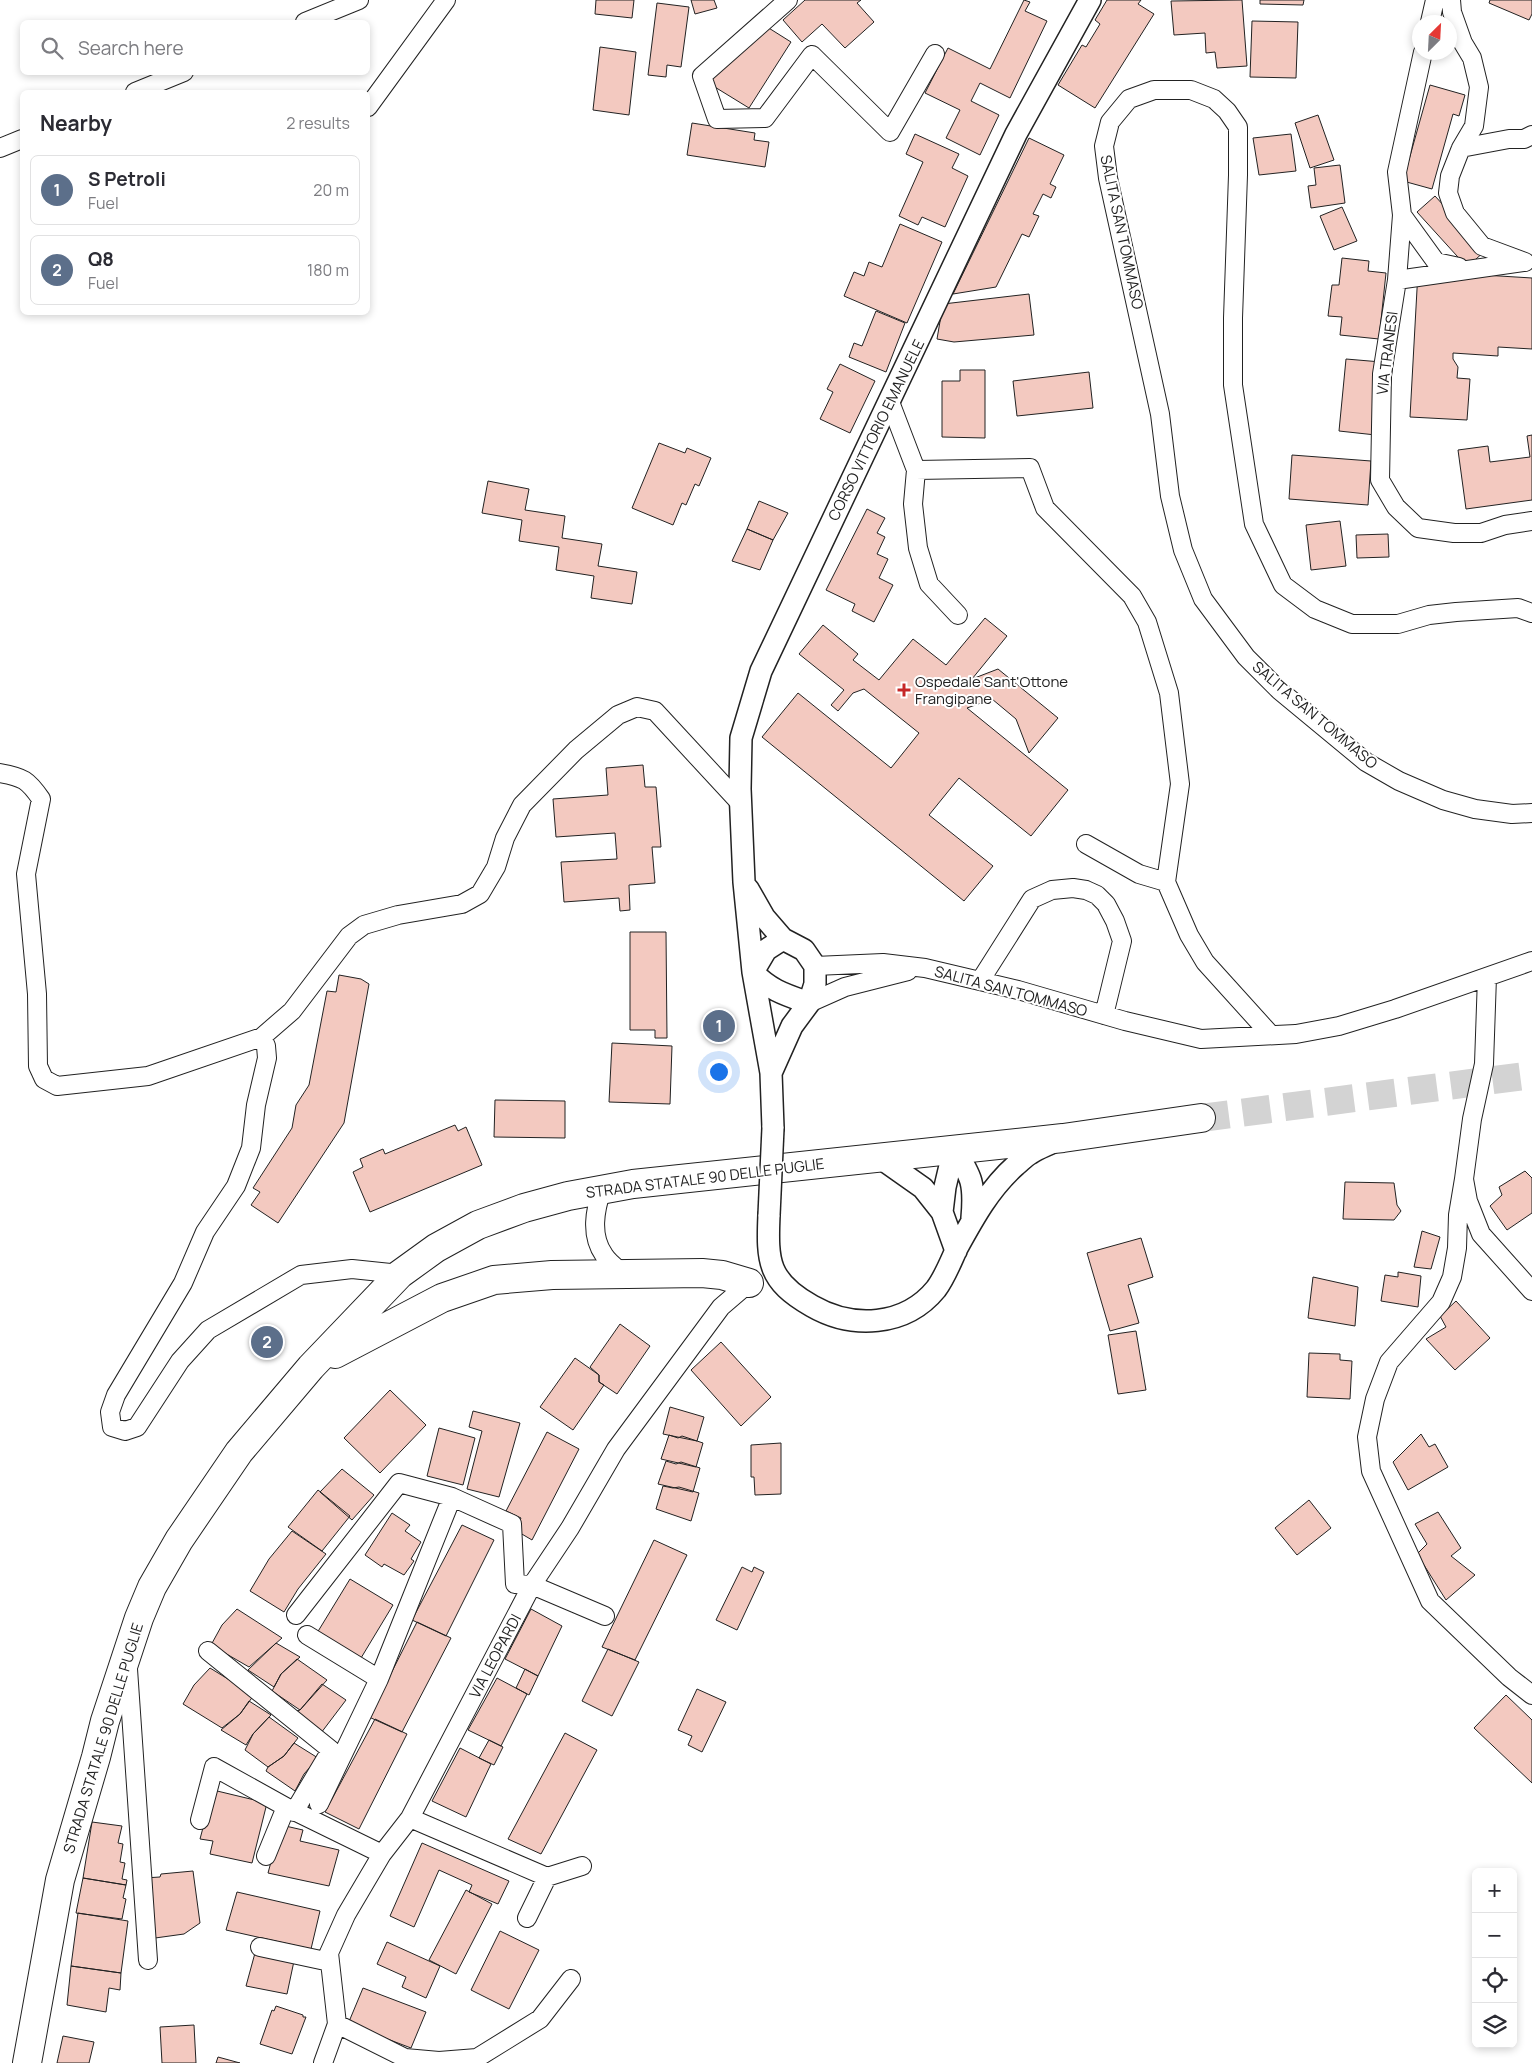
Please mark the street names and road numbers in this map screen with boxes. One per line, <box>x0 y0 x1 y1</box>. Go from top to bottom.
street label: SALITA SAN TOMMASO <box>1095 153 1149 311</box>
street label: VIA TRANESI <box>1371 310 1403 396</box>
street label: CORSO VITTORIO EMANUELE <box>823 336 929 524</box>
street label: SALITA SAN TOMMASO <box>1248 656 1382 774</box>
street label: SALITA SAN TOMMASO <box>932 960 1090 1022</box>
street label: STRADA STATALE 90 DELLE PUGLIE <box>585 1153 825 1203</box>
street label: VIA LEOPARDI <box>464 1610 526 1702</box>
street label: STRADA STATALE 90 DELLE PUGLIE <box>58 1620 148 1856</box>

